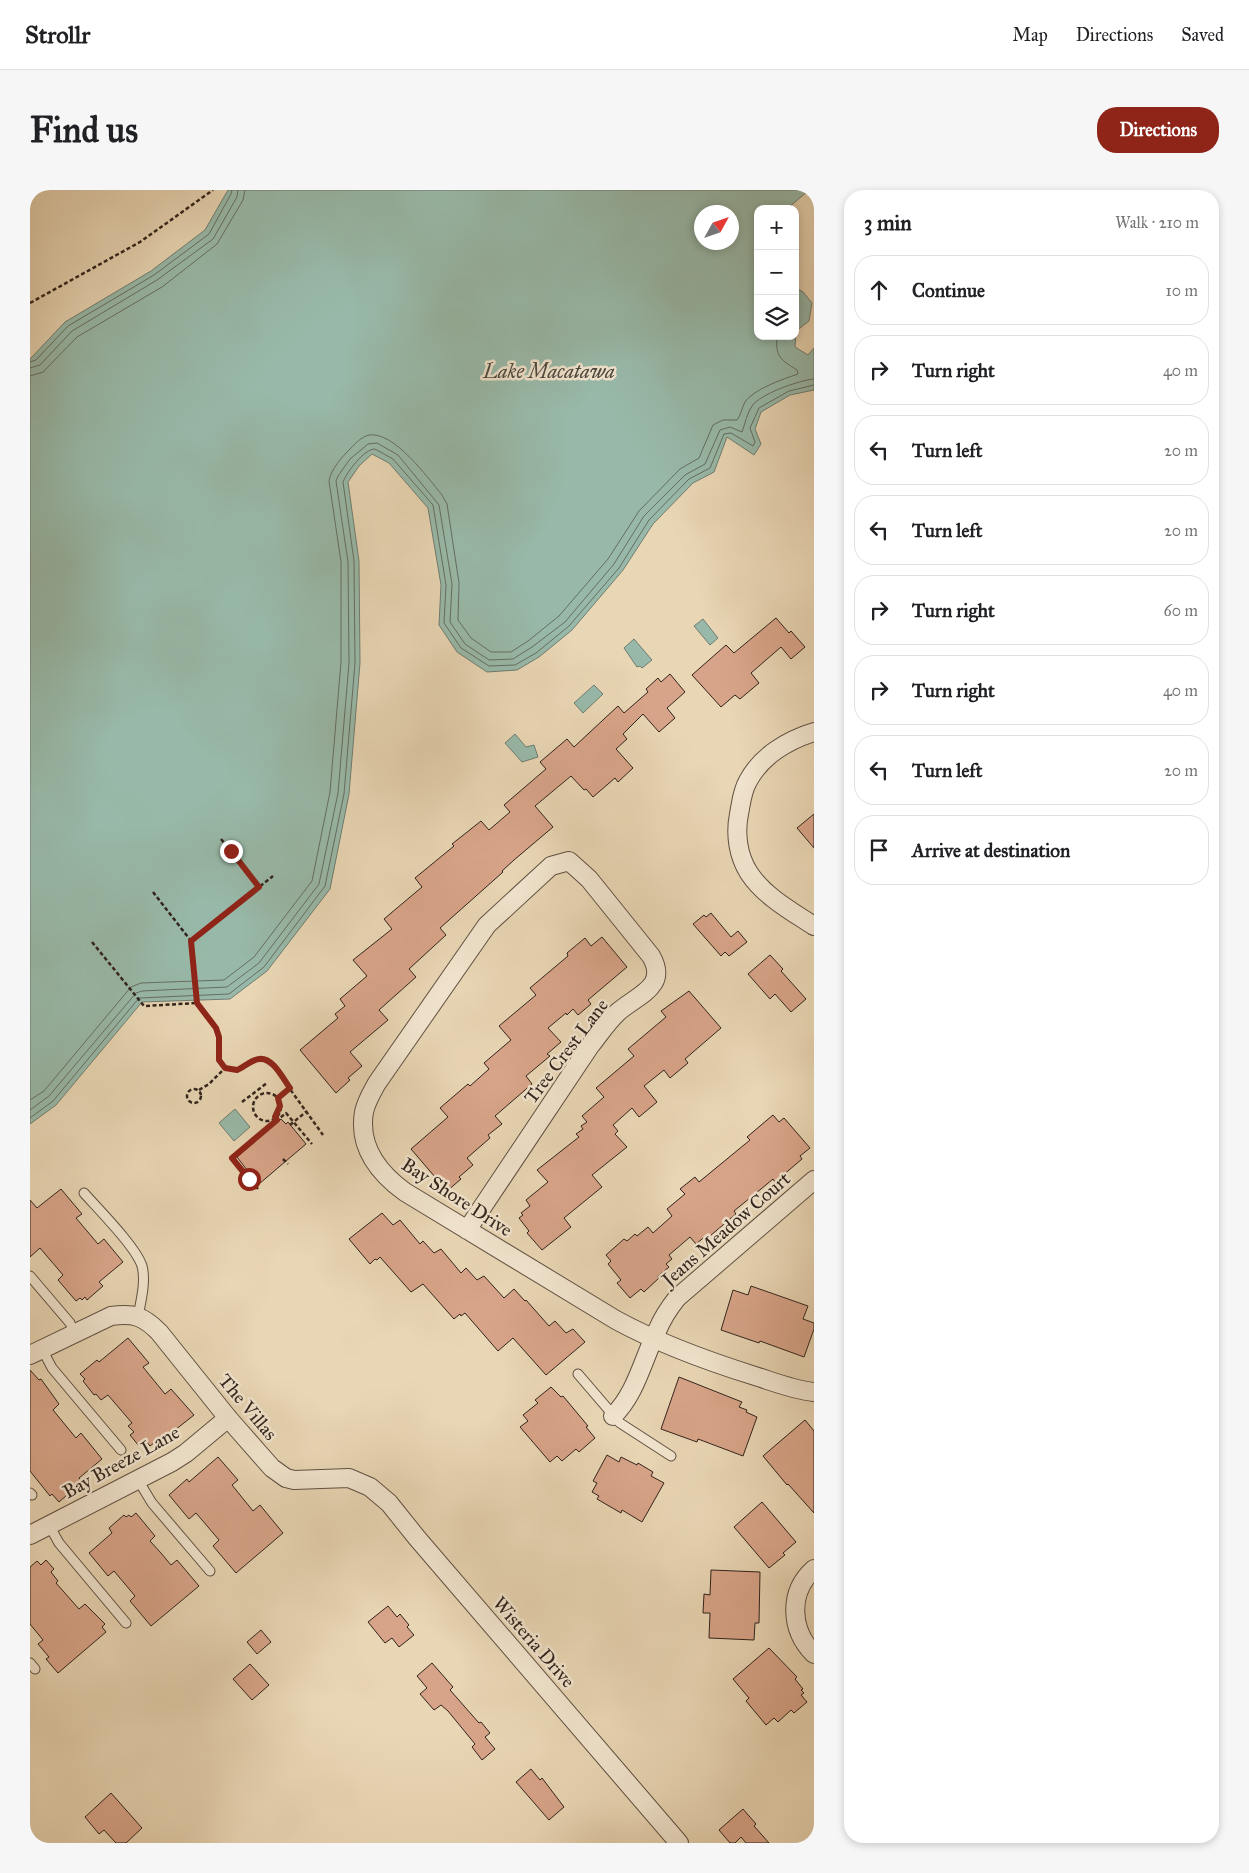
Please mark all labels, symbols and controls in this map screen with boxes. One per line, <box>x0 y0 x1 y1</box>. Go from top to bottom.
text: Strollr <box>25 20 90 50</box>
text: Map <box>1012 24 1048 46</box>
text: Directions <box>1076 24 1153 46</box>
text: Saved <box>1181 24 1224 46</box>
button: Directions <box>1097 107 1219 153</box>
text: Find us <box>30 109 138 152</box>
north arrow <box>694 205 739 250</box>
map controls <box>754 205 799 340</box>
button: + <box>754 205 799 250</box>
text: 3 min <box>864 210 912 236</box>
text: Walk · 210 m <box>1115 213 1199 232</box>
button: − <box>754 250 799 295</box>
icon: ahead <box>865 276 893 304</box>
text: Continue <box>912 279 985 302</box>
text: 10 m <box>1166 281 1198 300</box>
button: layers <box>754 295 799 340</box>
icon: right <box>865 356 893 384</box>
water label: Lake Macatawa <box>482 359 615 383</box>
text: Turn right <box>912 359 995 382</box>
text: 40 m <box>1163 361 1198 380</box>
icon: left <box>865 436 893 464</box>
text: Turn left <box>912 439 982 462</box>
text: 20 m <box>1164 441 1198 460</box>
icon: left <box>865 516 893 544</box>
text: Turn left <box>912 519 982 542</box>
text: 20 m <box>1164 521 1198 540</box>
icon: right <box>865 596 893 624</box>
text: Turn right <box>912 599 995 622</box>
text: 60 m <box>1164 601 1198 620</box>
icon: right <box>865 676 893 704</box>
text: Turn right <box>912 679 995 702</box>
text: 40 m <box>1163 681 1198 700</box>
icon: left <box>865 756 893 784</box>
text: Turn left <box>912 759 982 782</box>
text: 20 m <box>1164 761 1198 780</box>
icon: arrive <box>865 836 893 864</box>
text: Arrive at destination <box>912 839 1070 862</box>
route end <box>220 840 243 863</box>
street label: Tree Crest Lane <box>519 994 613 1108</box>
street label: Bay Shore Drive <box>397 1153 517 1241</box>
street label: Jeans Meadow Court <box>656 1167 796 1293</box>
route start <box>238 1168 261 1191</box>
street label: The Villas <box>214 1369 282 1445</box>
street label: Bay Breeze Lane <box>59 1420 183 1503</box>
street label: Wisteria Drive <box>488 1592 580 1692</box>

